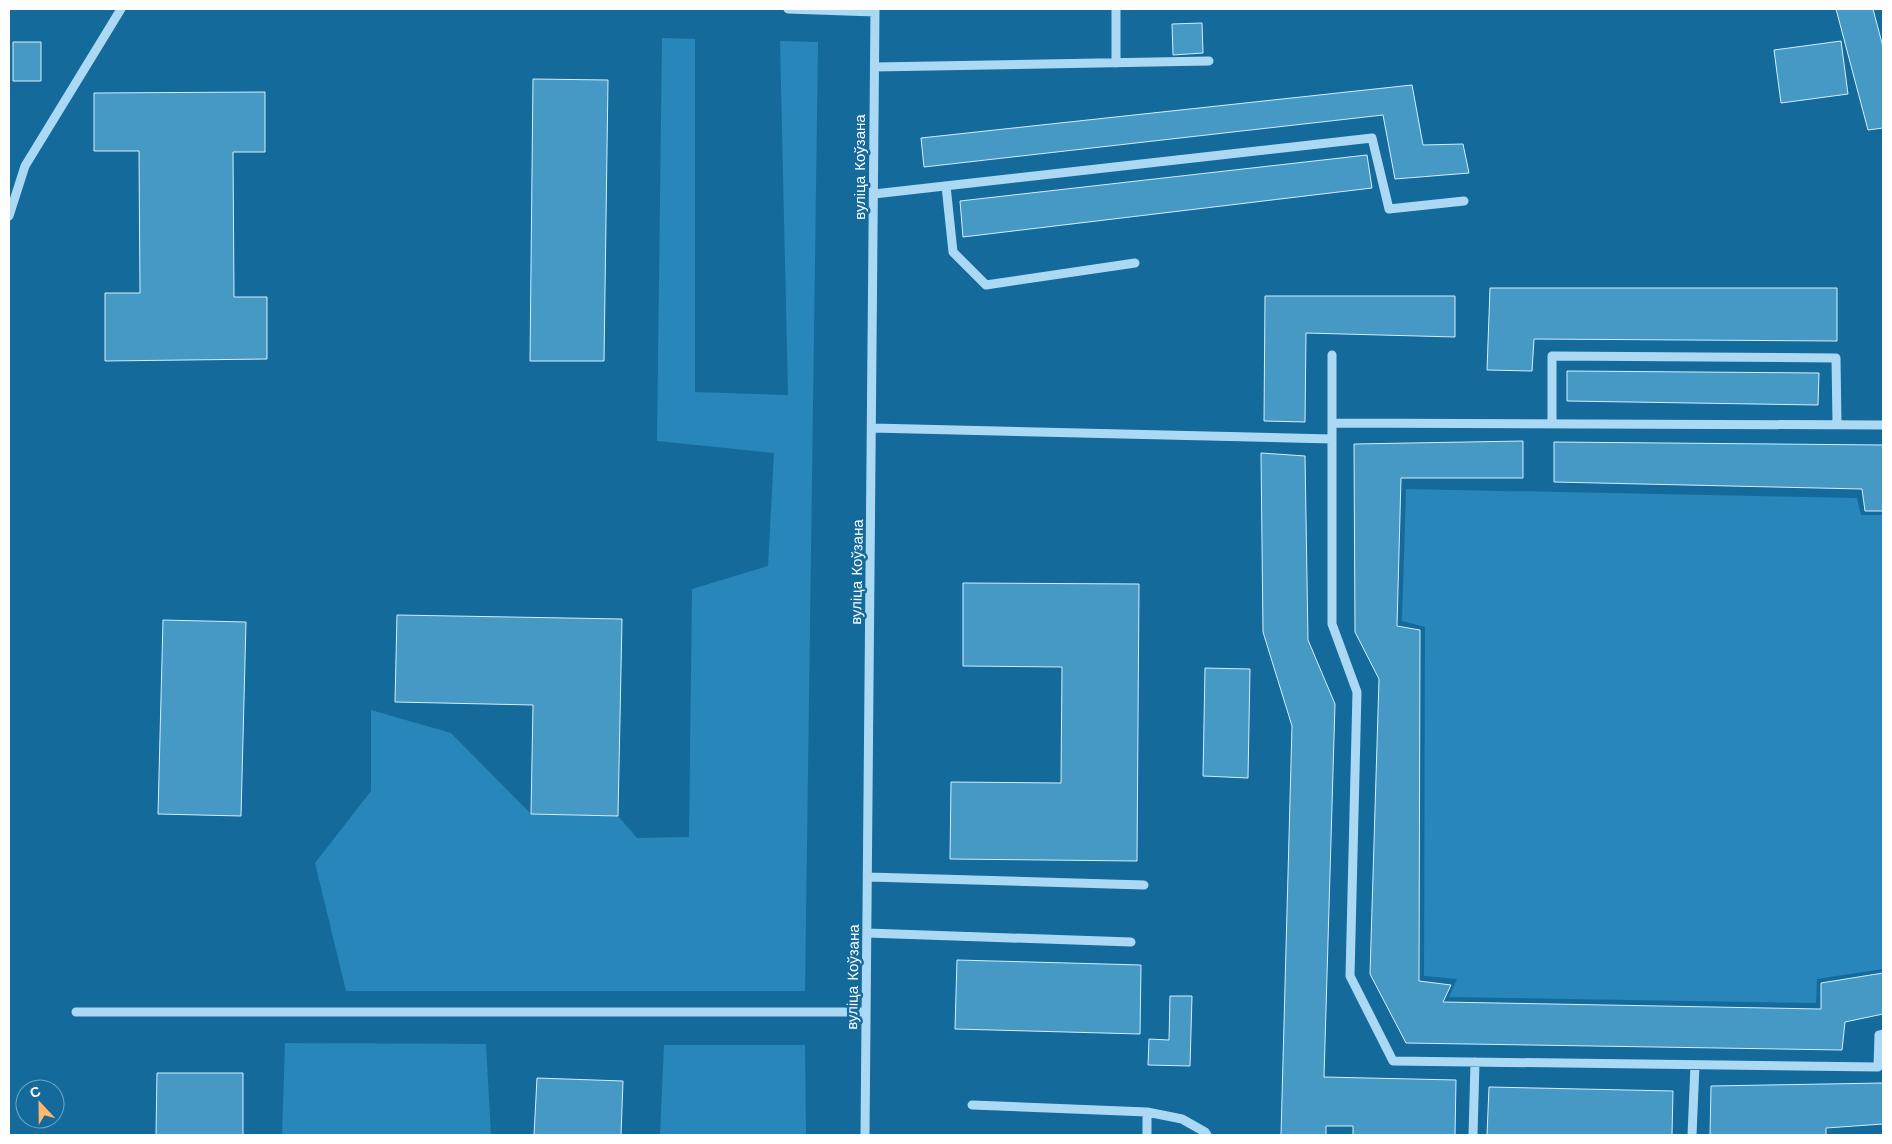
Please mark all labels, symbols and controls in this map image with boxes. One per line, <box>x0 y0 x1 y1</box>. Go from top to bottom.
street label: вуліца Коўзана <box>851 114 869 220</box>
street label: вуліца Коўзана <box>847 519 867 625</box>
street label: вуліца Коўзана <box>843 924 863 1030</box>
north arrow <box>15 1079 65 1129</box>
text: С <box>27 1083 43 1101</box>

